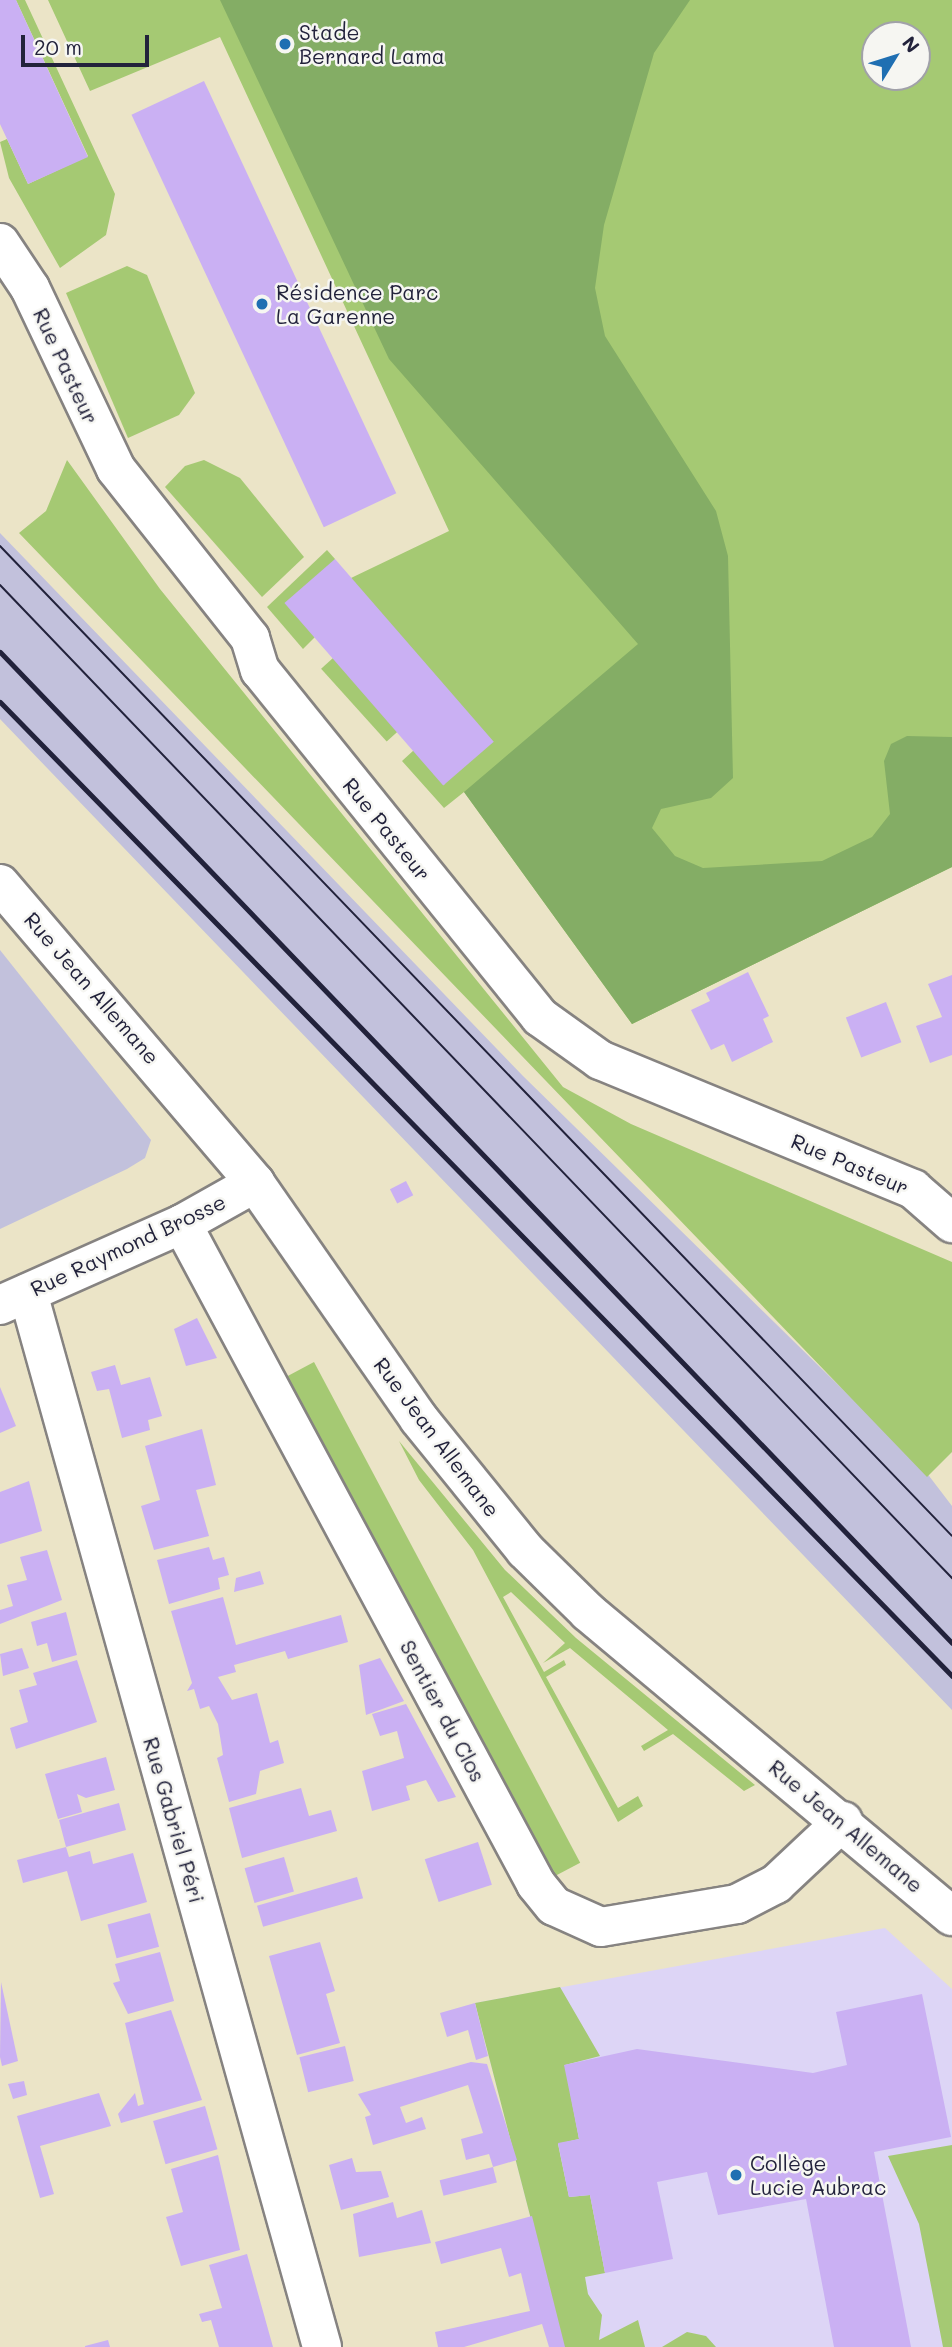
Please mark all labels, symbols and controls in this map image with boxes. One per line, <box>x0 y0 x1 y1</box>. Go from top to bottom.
place label: Stade Bernard Lama <box>299 19 445 69</box>
scale bar <box>24 21 152 65</box>
north arrow <box>861 21 931 91</box>
text: N <box>897 31 926 57</box>
text: 20 m <box>34 33 82 60</box>
marker: Stade Bernard Lama <box>277 36 293 52</box>
place label: Résidence Parc La Garenne <box>276 279 438 329</box>
marker: Résidence Parc La Garenne <box>254 296 270 312</box>
street label: Rue Pasteur <box>28 304 104 428</box>
street label: Rue Pasteur <box>338 772 436 886</box>
street label: Rue Jean Allemane <box>19 907 165 1069</box>
street label: Rue Pasteur <box>788 1128 912 1200</box>
street label: Rue Raymond Brosse <box>26 1189 230 1301</box>
street label: Rue Jean Allemane <box>369 1352 505 1522</box>
street label: Sentier du Clos <box>395 1636 491 1786</box>
street label: Rue Gabriel Péri <box>138 1734 210 1906</box>
street label: Rue Jean Allemane <box>764 1754 928 1898</box>
place label: Collège Lucie Aubrac <box>750 2150 886 2200</box>
marker: Collège Lucie Aubrac <box>728 2167 744 2183</box>

